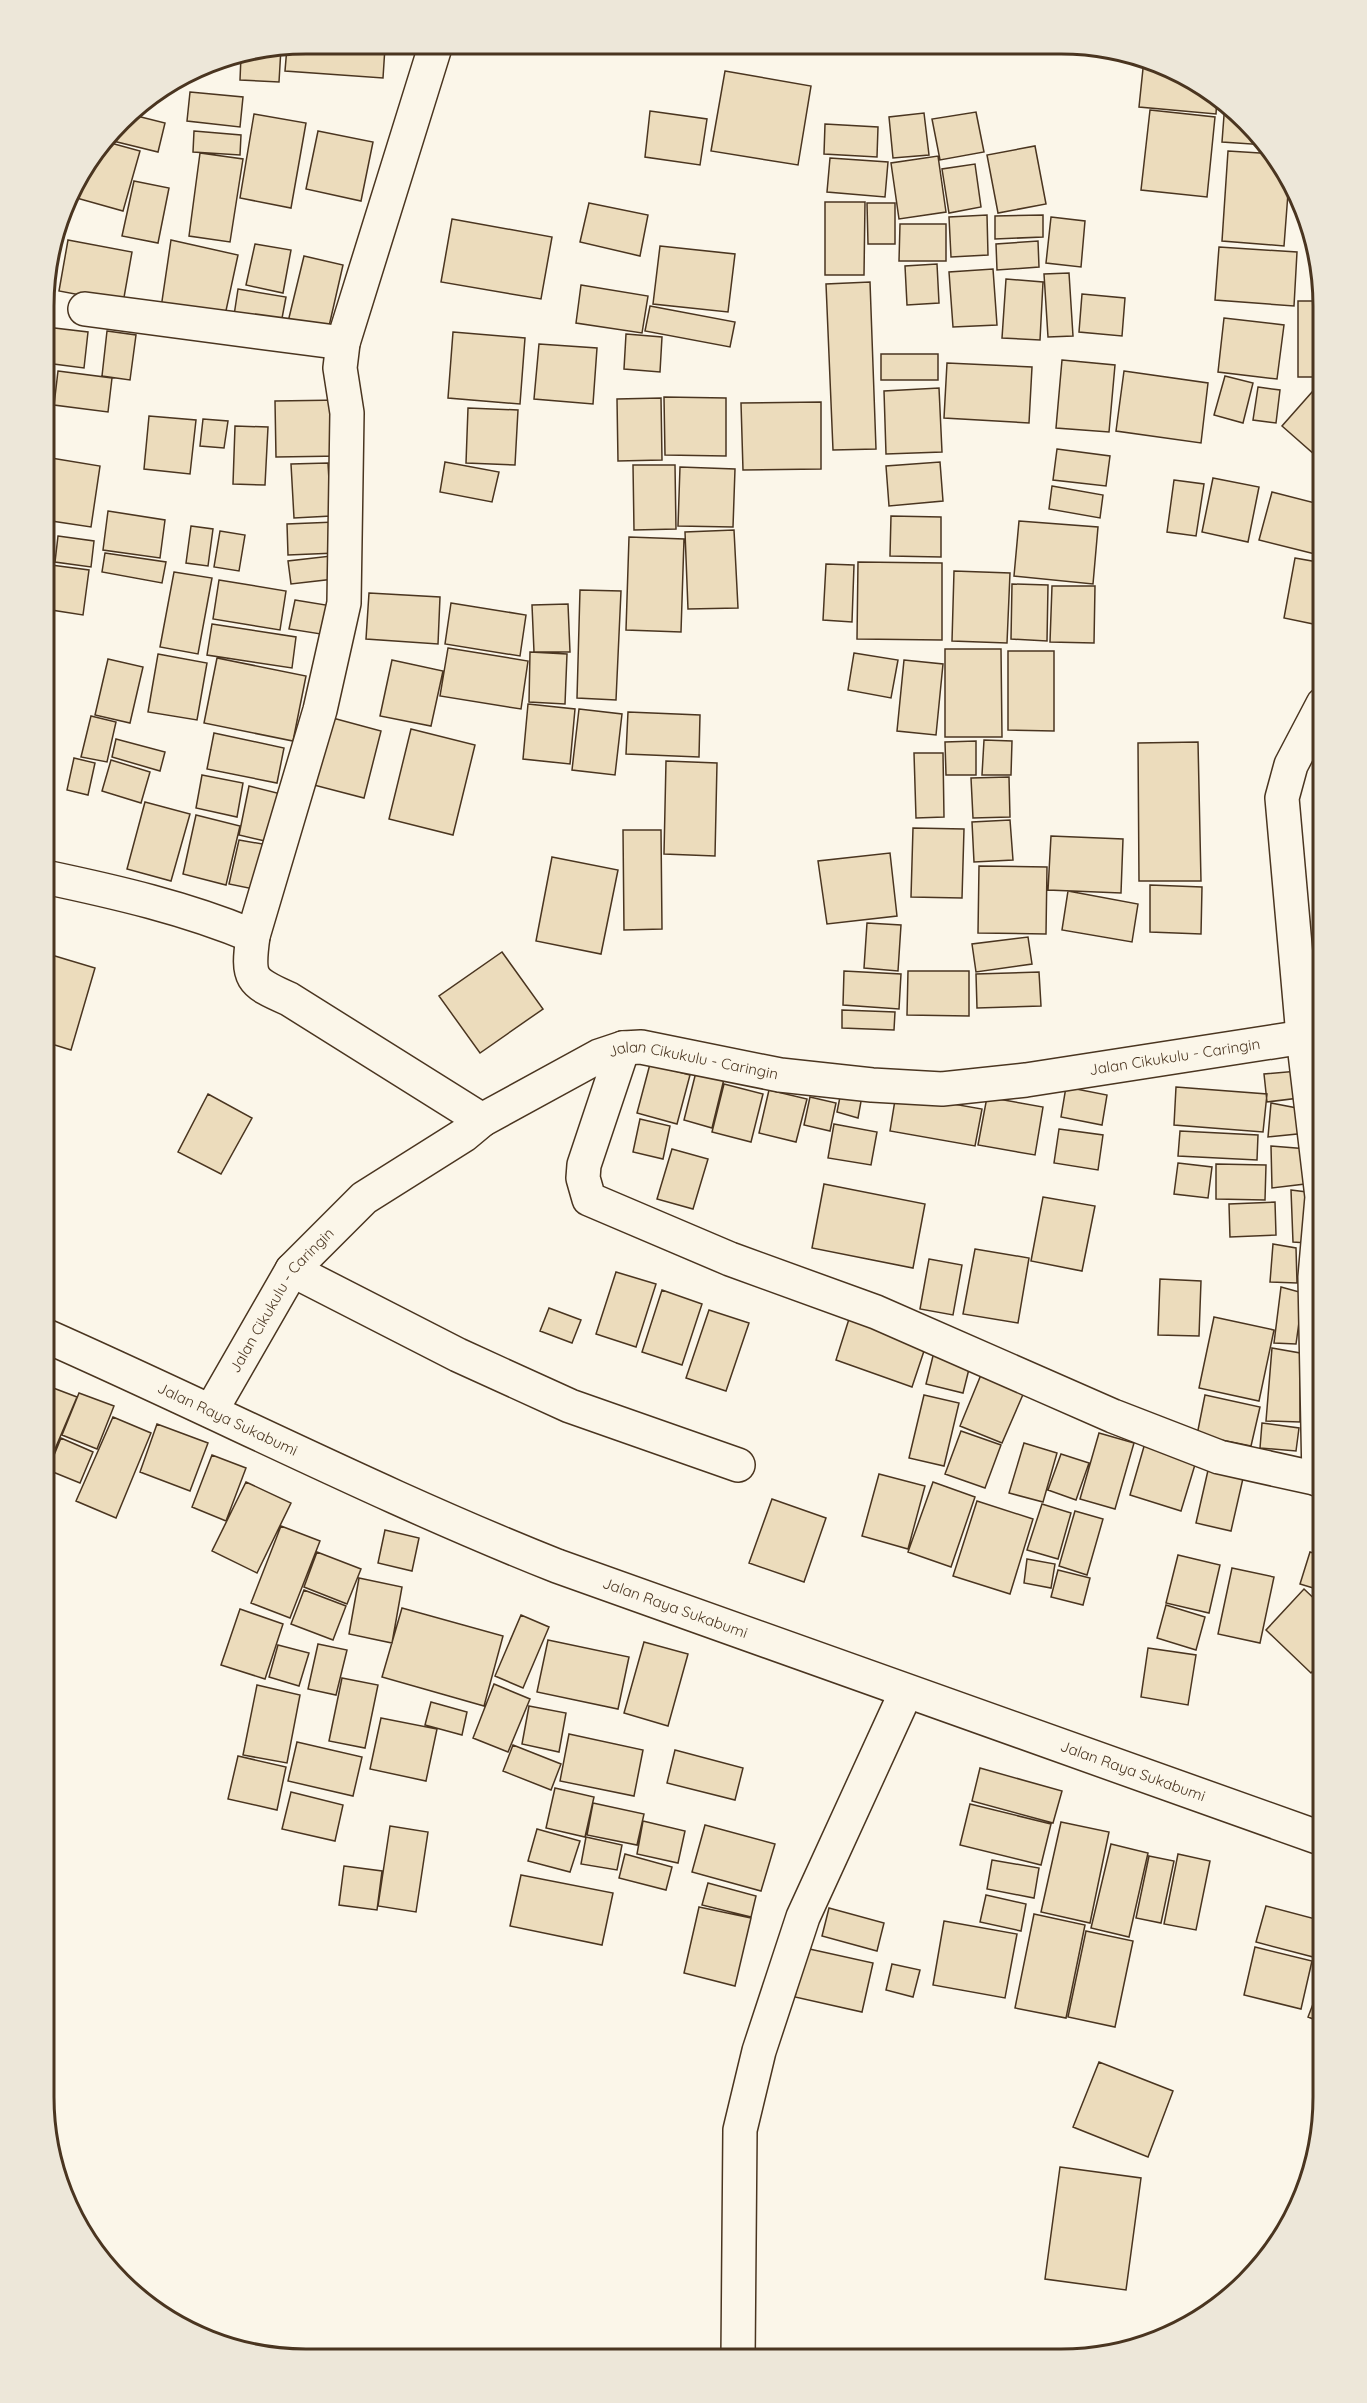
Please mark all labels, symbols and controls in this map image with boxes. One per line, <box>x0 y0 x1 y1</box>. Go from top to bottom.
street label: Jalan Cikukulu - Caringin <box>1088 1034 1261 1079</box>
street label: Jalan Cikukulu - Caringin <box>605 1037 780 1083</box>
street label: Jalan Cikukulu - Caringin <box>225 1223 338 1376</box>
street label: Jalan Raya Sukabumi <box>155 1378 301 1460</box>
street label: Jalan Raya Sukabumi <box>600 1573 750 1642</box>
street label: Jalan Raya Sukabumi <box>1058 1736 1208 1805</box>

